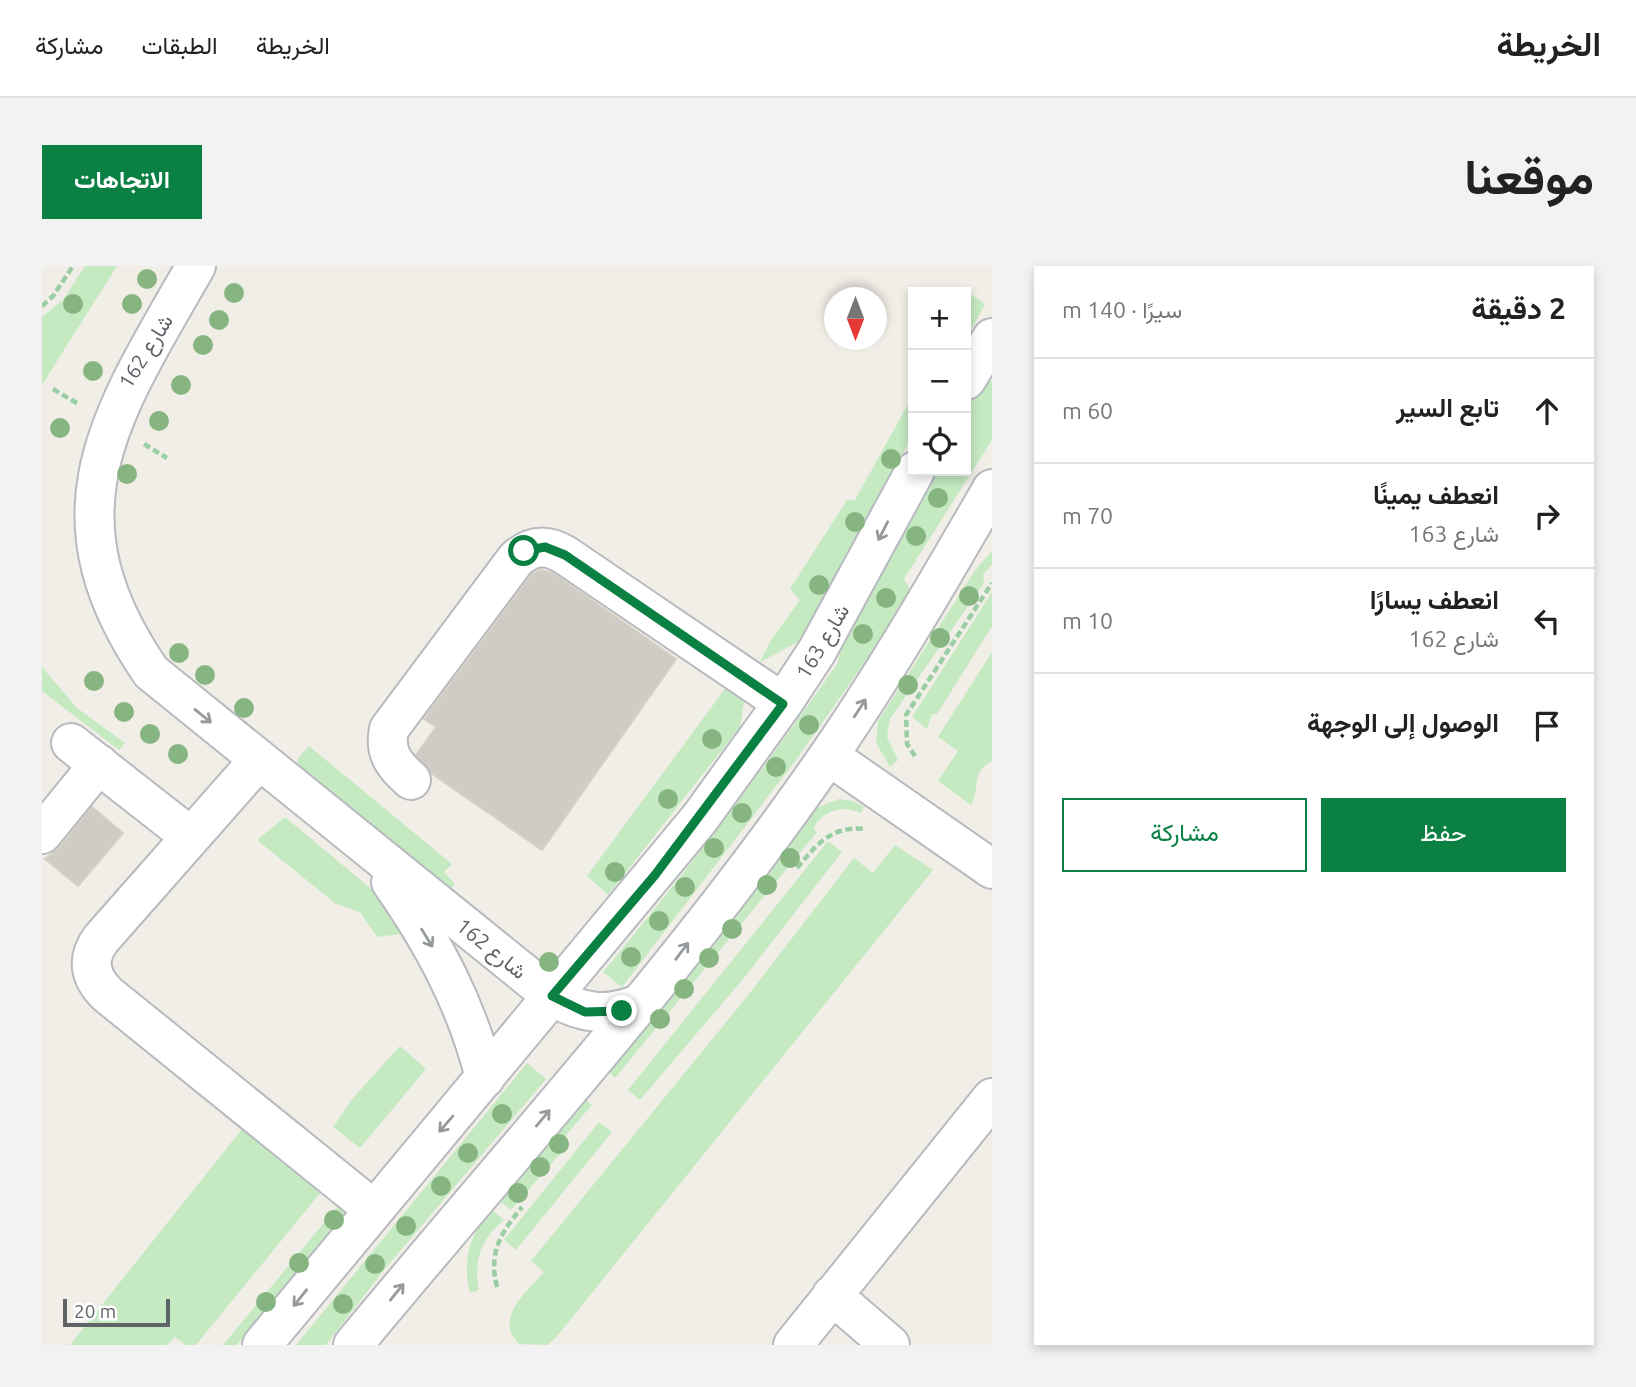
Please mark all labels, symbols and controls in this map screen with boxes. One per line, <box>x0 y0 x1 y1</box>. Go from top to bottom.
text: الخريطة <box>1497 25 1601 62</box>
text: مشاركة <box>35 32 103 59</box>
text: الطبقات <box>141 32 218 59</box>
text: الخريطة <box>256 32 330 59</box>
button: الاتجاهات <box>42 145 202 219</box>
text: موقعنا <box>1464 148 1594 203</box>
north arrow <box>824 287 887 350</box>
map controls <box>908 287 971 476</box>
button: + <box>908 287 971 350</box>
text: 2 دقيقة <box>1471 291 1566 325</box>
text: سيرًا · 140 m <box>1062 297 1182 322</box>
street label: شارع 162 <box>113 310 180 394</box>
button: − <box>908 350 971 413</box>
icon: ahead <box>1528 392 1566 430</box>
text: تابع السير <box>1396 393 1499 422</box>
text: 60 m <box>1062 398 1113 423</box>
button: locate <box>908 413 971 476</box>
text: انعطف يمينًا <box>1373 480 1499 509</box>
icon: right <box>1528 497 1566 535</box>
text: 70 m <box>1062 503 1113 528</box>
one-way arrow <box>876 520 890 541</box>
text: شارع 163 <box>1409 521 1499 546</box>
route start <box>508 535 539 566</box>
text: انعطف يسارًا <box>1370 585 1499 614</box>
street label: شارع 163 <box>790 599 856 684</box>
icon: left <box>1528 602 1566 640</box>
text: 10 m <box>1062 608 1113 633</box>
text: شارع 162 <box>1409 626 1499 651</box>
one-way arrow <box>853 699 867 719</box>
icon: arrive <box>1528 707 1566 745</box>
one-way arrow <box>194 708 212 723</box>
text: الوصول إلى الوجهة <box>1307 708 1499 737</box>
button: مشاركة <box>1062 798 1307 872</box>
button: حفظ <box>1321 798 1566 872</box>
street label: شارع 162 <box>450 913 532 986</box>
one-way arrow <box>421 927 435 947</box>
one-way arrow <box>674 942 689 961</box>
route end <box>606 995 637 1026</box>
one-way arrow <box>535 1110 551 1128</box>
one-way arrow <box>438 1115 454 1133</box>
one-way arrow <box>389 1284 404 1302</box>
one-way arrow <box>292 1289 308 1307</box>
scale bar <box>63 1296 170 1328</box>
text: 20 m <box>74 1300 116 1322</box>

